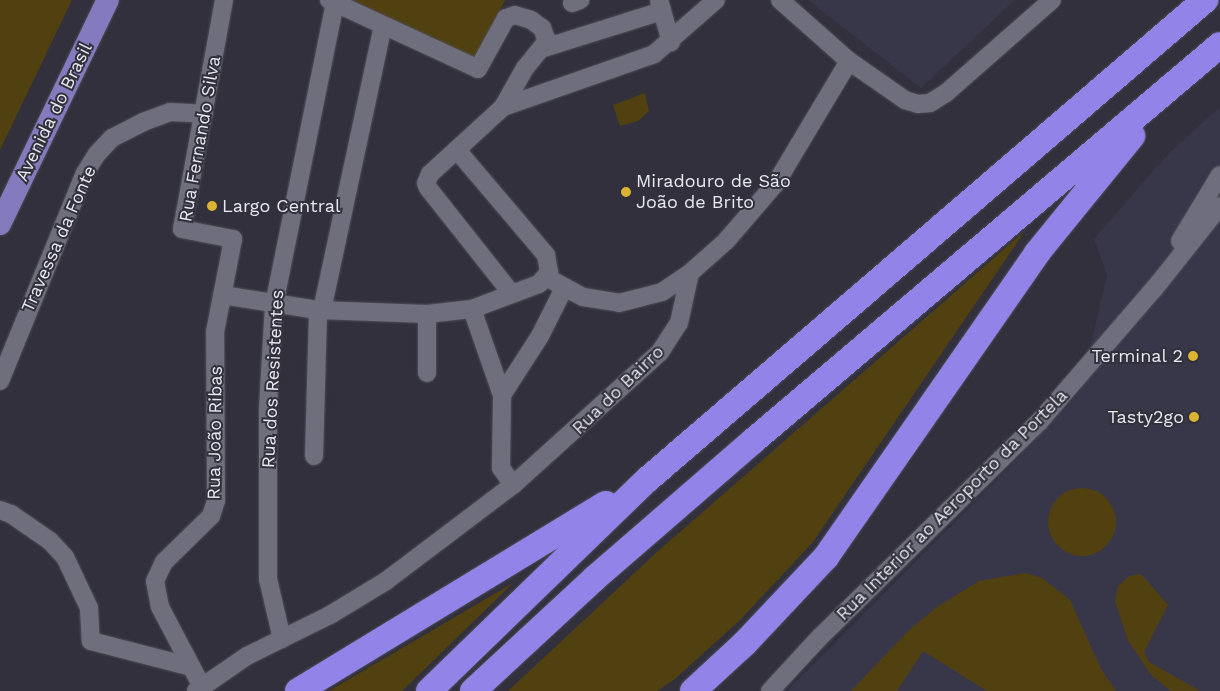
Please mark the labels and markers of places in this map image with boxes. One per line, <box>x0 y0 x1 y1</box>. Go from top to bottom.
place label: Miradouro de São João de Brito <box>636 171 791 213</box>
marker: Miradouro de São João de Brito <box>620 186 632 198</box>
place label: Largo Central <box>222 195 340 217</box>
marker: Largo Central <box>206 200 218 212</box>
place label: Terminal 2 <box>1091 345 1183 367</box>
marker: Terminal 2 <box>1187 350 1199 362</box>
place label: Tasty2go <box>1108 406 1184 428</box>
marker: Tasty2go <box>1188 411 1200 423</box>

